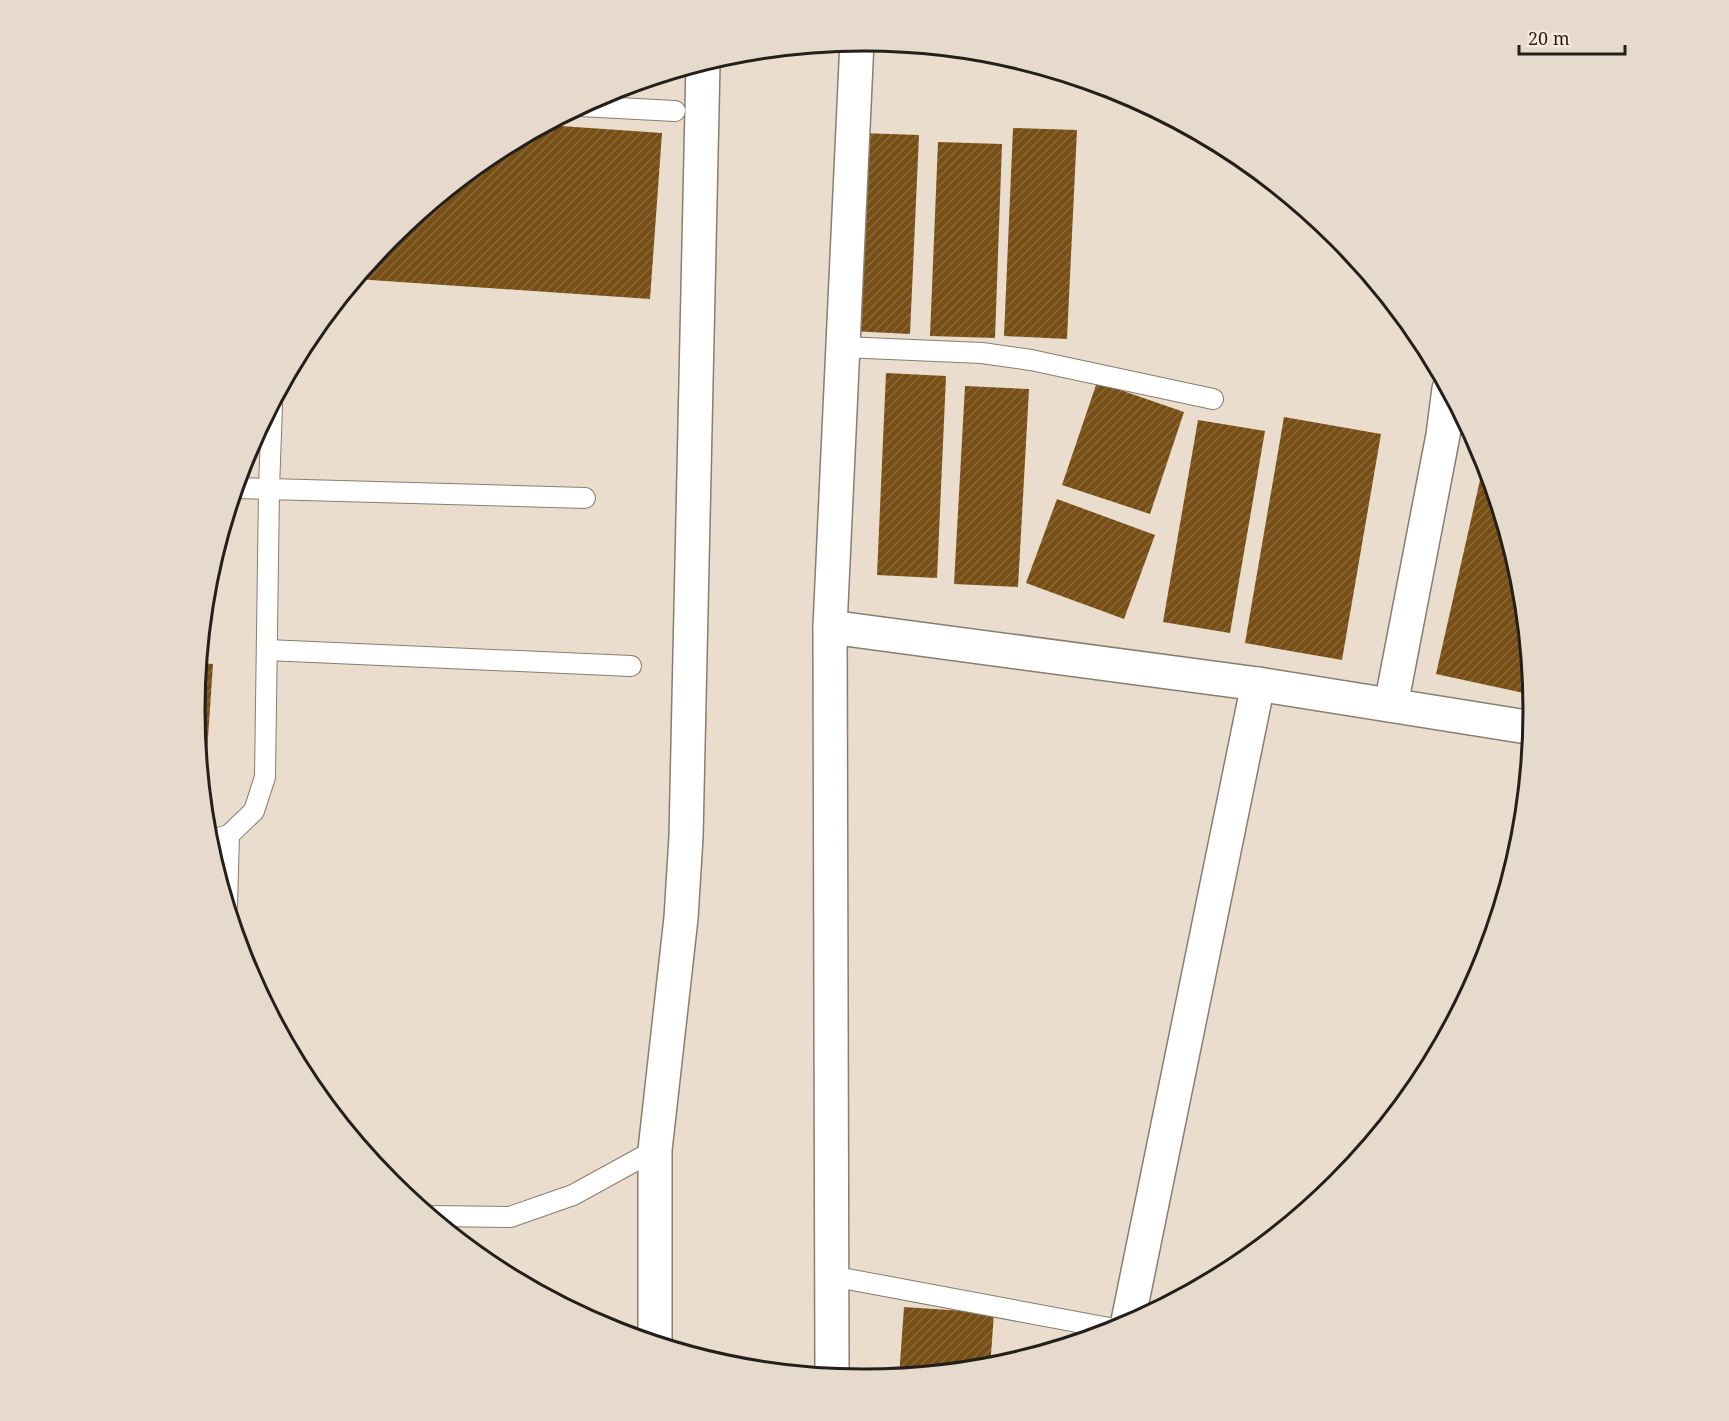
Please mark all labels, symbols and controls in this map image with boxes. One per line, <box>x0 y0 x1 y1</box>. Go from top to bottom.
scale bar <box>1519 18 1626 56</box>
text: 20 m <box>1528 26 1570 50</box>

